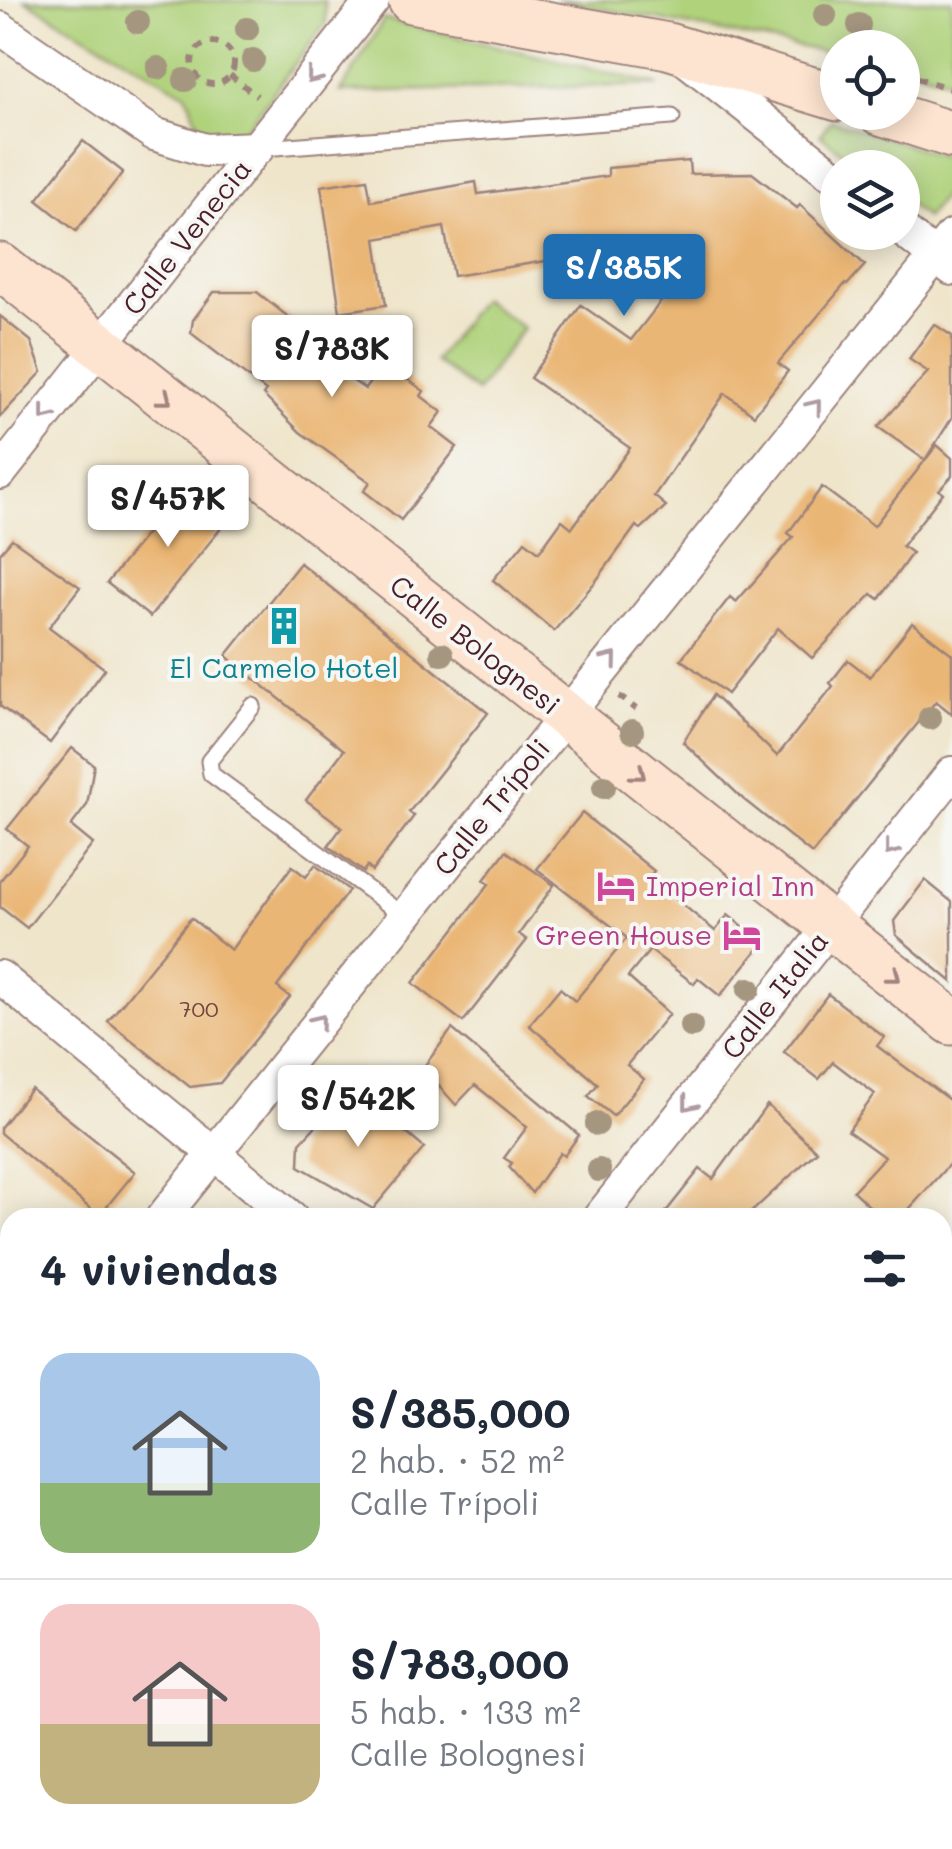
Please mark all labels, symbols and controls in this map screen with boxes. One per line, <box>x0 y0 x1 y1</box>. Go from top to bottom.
map controls <box>820 30 920 250</box>
button: locate <box>820 30 920 130</box>
one-way arrow <box>307 66 325 84</box>
button: layers <box>820 150 920 250</box>
street label: Calle Venecia <box>114 151 258 322</box>
pin: S/385K <box>543 234 705 319</box>
text: S/385K <box>565 245 683 287</box>
pin: S/783K <box>251 315 413 400</box>
text: S/783K <box>274 326 390 368</box>
one-way arrow <box>153 387 171 405</box>
one-way arrow <box>804 399 821 417</box>
one-way arrow <box>41 403 58 421</box>
pin: S/457K <box>87 465 249 550</box>
text: S/457K <box>110 476 226 518</box>
street label: Calle Bolognesi <box>383 566 568 722</box>
building icon: El Carmelo Hotel <box>263 605 305 647</box>
place label: El Carmelo Hotel <box>169 649 399 685</box>
one-way arrow <box>599 652 617 670</box>
street label: Calle Trípoli <box>425 731 557 882</box>
one-way arrow <box>628 762 646 780</box>
one-way arrow <box>886 838 903 856</box>
hotel icon: Imperial Inn <box>595 865 637 907</box>
place label: Imperial Inn <box>646 867 815 903</box>
hotel icon: Green House <box>721 914 763 956</box>
place label: Green House <box>535 916 712 952</box>
street label: Calle Italia <box>713 923 835 1066</box>
one-way arrow <box>883 964 901 982</box>
house number: 700 <box>179 994 219 1023</box>
one-way arrow <box>307 1014 325 1032</box>
pin: S/542K <box>277 1065 439 1150</box>
text: S/542K <box>300 1076 416 1118</box>
one-way arrow <box>684 1092 701 1110</box>
text: 4 viviendas <box>40 1241 278 1296</box>
icon: filters <box>857 1241 912 1296</box>
text: S/385,000 <box>350 1384 571 1439</box>
icon: home <box>120 1393 240 1513</box>
text: 2 hab. · 52 m² <box>350 1439 565 1481</box>
text: Calle Trípoli <box>350 1481 539 1523</box>
text: S/783,000 <box>350 1635 569 1690</box>
icon: home <box>120 1644 240 1764</box>
text: 5 hab. · 133 m² <box>350 1690 581 1732</box>
text: Calle Bolognesi <box>350 1732 586 1774</box>

